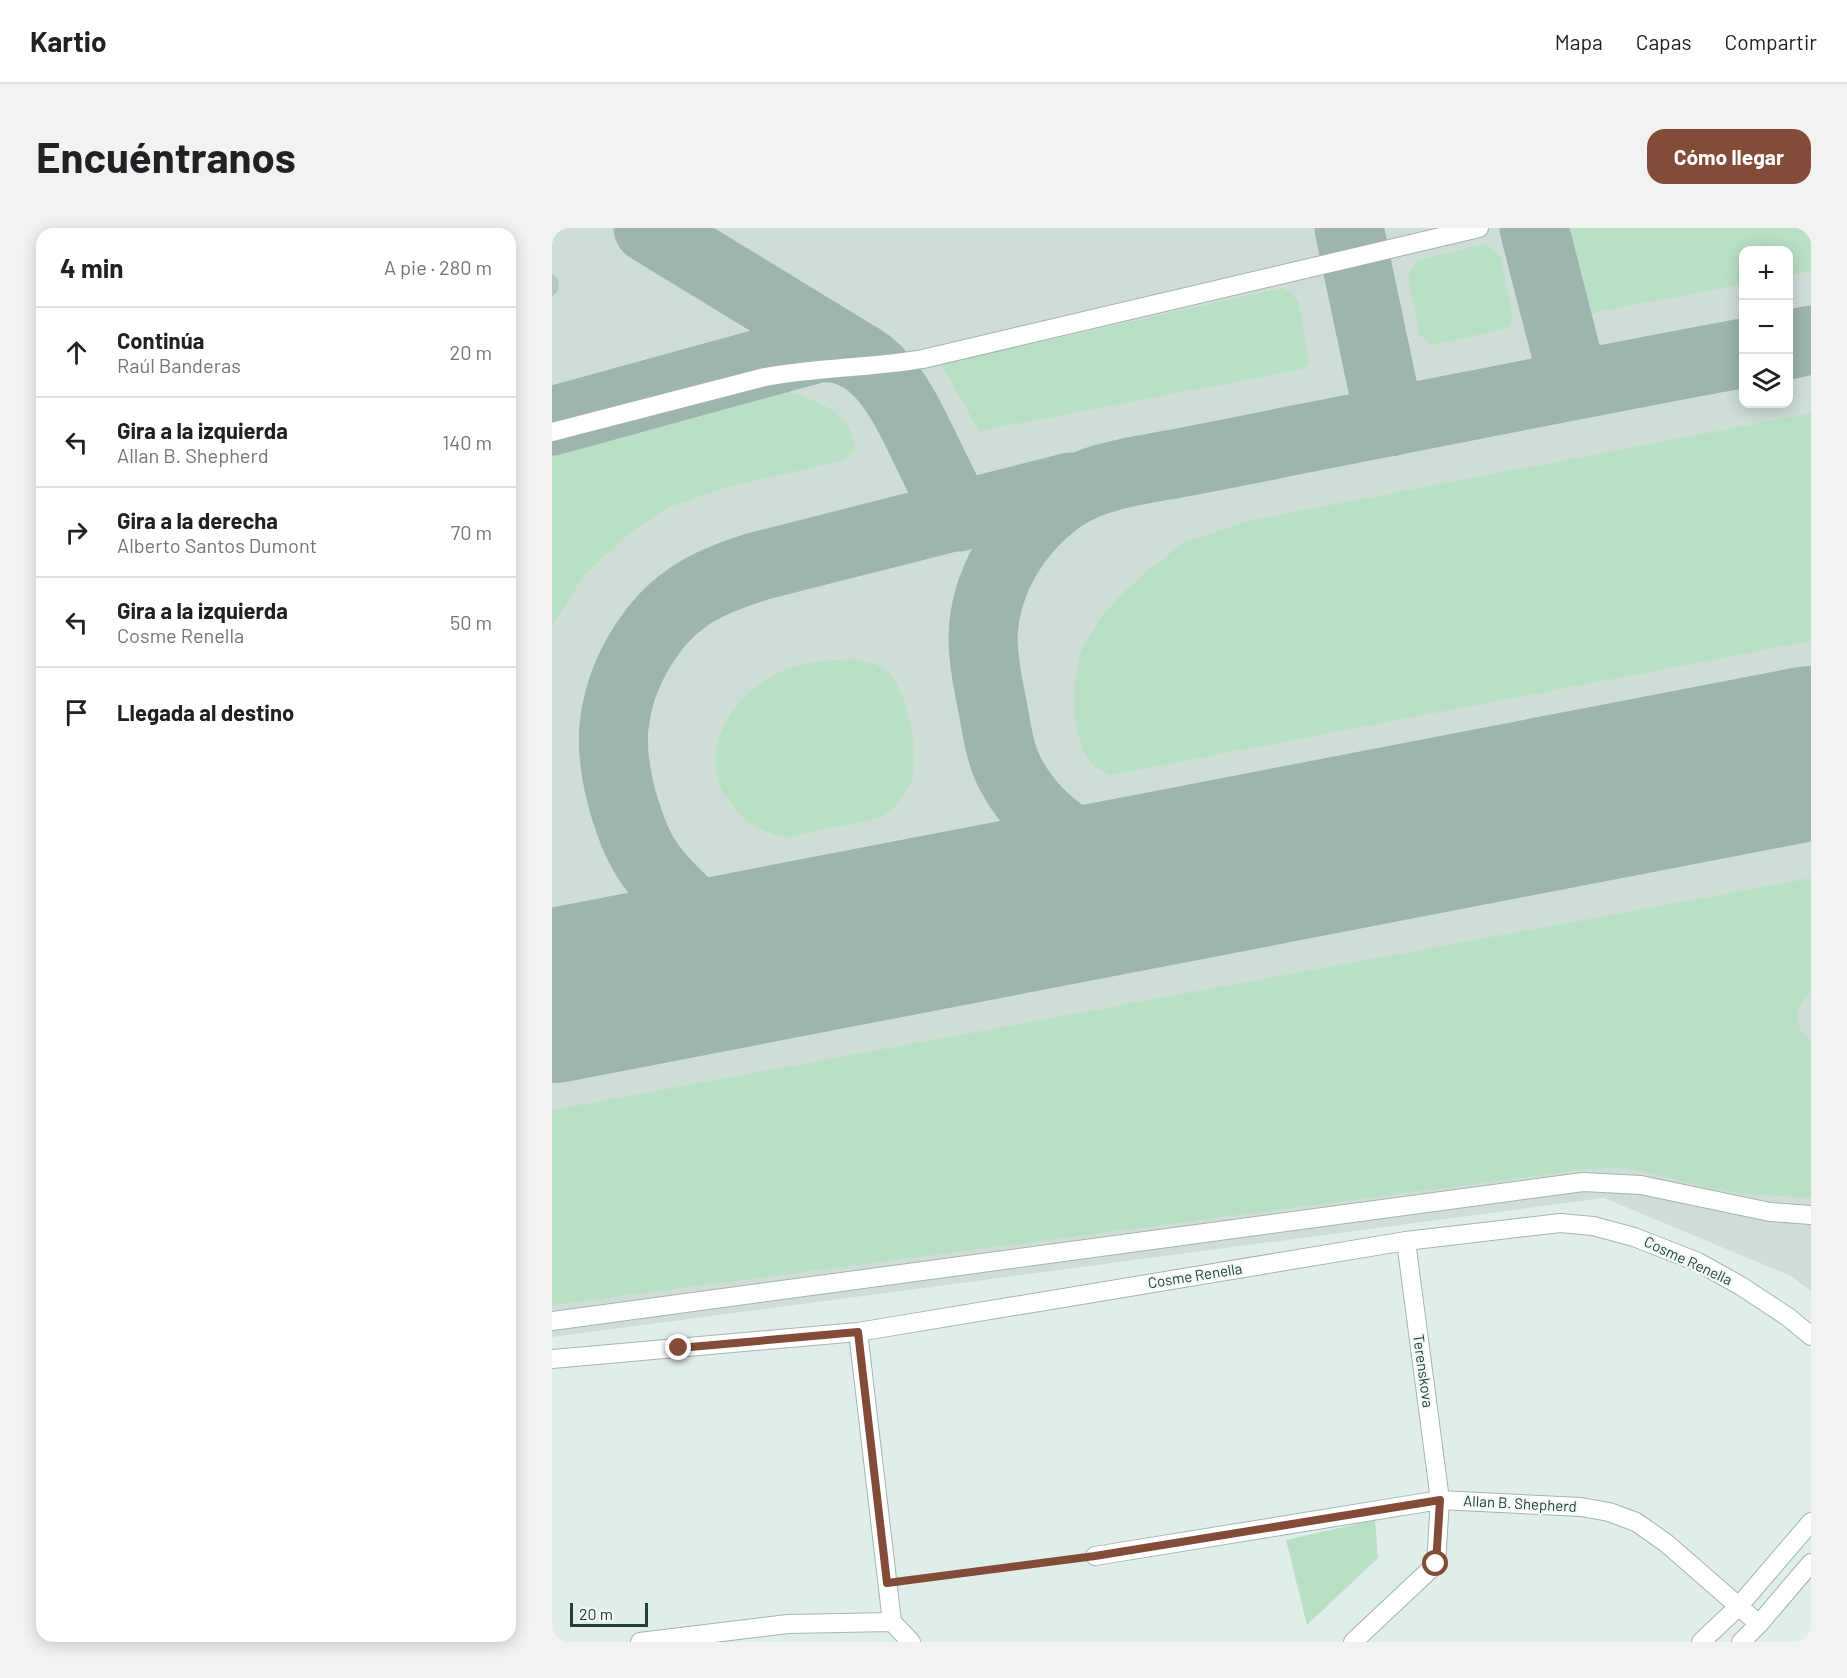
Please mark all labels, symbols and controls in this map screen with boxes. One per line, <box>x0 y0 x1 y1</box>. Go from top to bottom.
text: Kartio <box>30 24 107 58</box>
text: Mapa <box>1555 29 1603 54</box>
text: Capas <box>1636 29 1692 54</box>
text: Compartir <box>1725 29 1817 54</box>
button: Cómo llegar <box>1647 129 1811 184</box>
text: Encuéntranos <box>36 131 296 181</box>
map controls <box>1739 246 1793 408</box>
button: + <box>1739 246 1793 300</box>
text: 4 min <box>60 252 124 283</box>
text: A pie · 280 m <box>384 255 492 279</box>
button: − <box>1739 300 1793 354</box>
text: Continúa <box>117 327 204 353</box>
icon: ahead <box>60 336 93 369</box>
text: 20 m <box>449 340 492 364</box>
text: Raúl Banderas <box>117 353 241 377</box>
button: layers <box>1739 354 1793 408</box>
text: Gira a la izquierda <box>117 417 288 443</box>
icon: left <box>60 426 93 459</box>
text: 140 m <box>442 430 492 454</box>
text: Allan B. Shepherd <box>117 443 269 467</box>
text: Gira a la derecha <box>117 507 278 533</box>
icon: right <box>60 516 93 549</box>
text: 70 m <box>451 520 492 544</box>
text: Alberto Santos Dumont <box>117 533 317 557</box>
text: Gira a la izquierda <box>117 597 288 623</box>
icon: left <box>60 606 93 639</box>
text: 50 m <box>450 610 492 634</box>
text: Cosme Renella <box>117 623 244 647</box>
icon: arrive <box>60 696 93 729</box>
text: Llegada al destino <box>117 699 294 725</box>
street label: Cosme Renella <box>1641 1232 1735 1288</box>
street label: Cosme Renella <box>1146 1259 1243 1291</box>
street label: Terenskova <box>1410 1333 1438 1409</box>
route end <box>665 1334 691 1360</box>
street label: Allan B. Shepherd <box>1463 1491 1577 1515</box>
route start <box>1422 1550 1448 1576</box>
scale bar <box>570 1600 648 1628</box>
text: 20 m <box>579 1604 613 1623</box>

